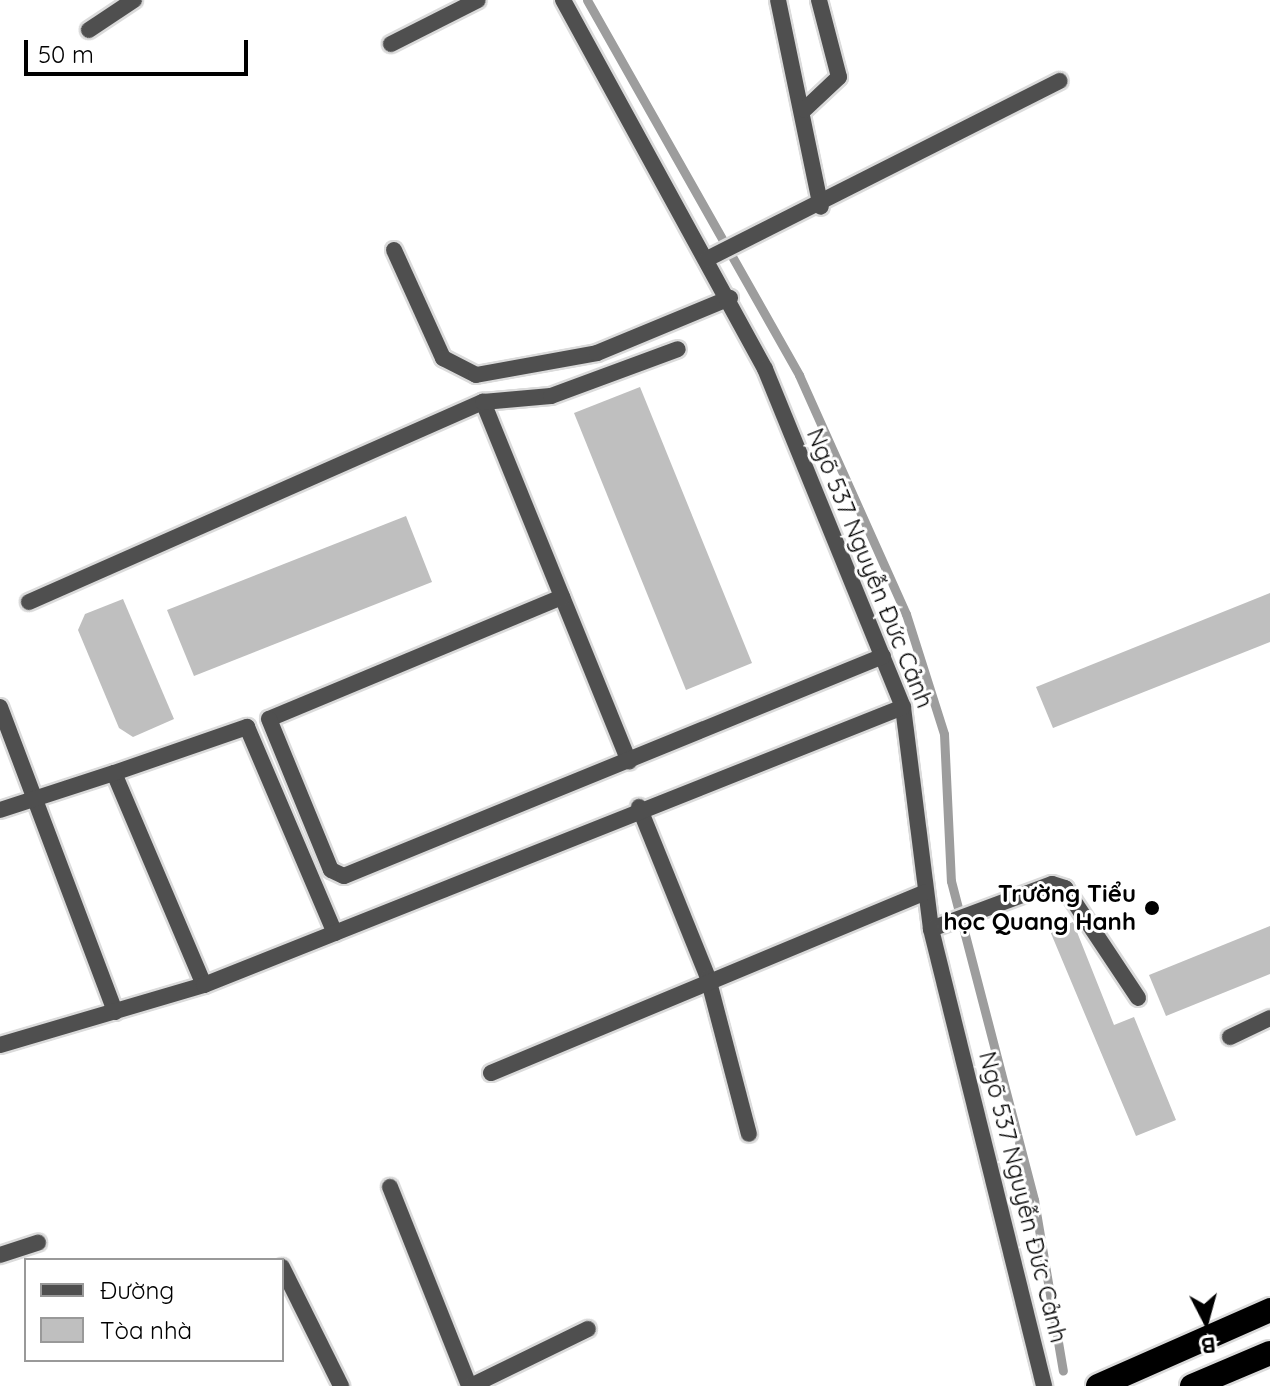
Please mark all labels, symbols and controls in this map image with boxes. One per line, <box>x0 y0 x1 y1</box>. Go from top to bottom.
scale bar <box>28 24 252 74</box>
text: 50 m <box>38 39 94 69</box>
street label: Ngõ 537 Nguyễn Đức Cảnh <box>801 424 939 712</box>
place label: Trường Tiểu học Quang Hanh <box>943 880 1136 936</box>
marker: Trường Tiểu học Quang Hanh <box>1143 899 1161 917</box>
street label: Ngõ 537 Nguyễn Đức Cảnh <box>973 1048 1073 1346</box>
legend <box>24 1258 284 1362</box>
text: Đường <box>100 1275 174 1305</box>
north arrow <box>1166 1282 1246 1362</box>
text: Tòa nhà <box>100 1315 192 1345</box>
text: B <box>1200 1331 1217 1361</box>

